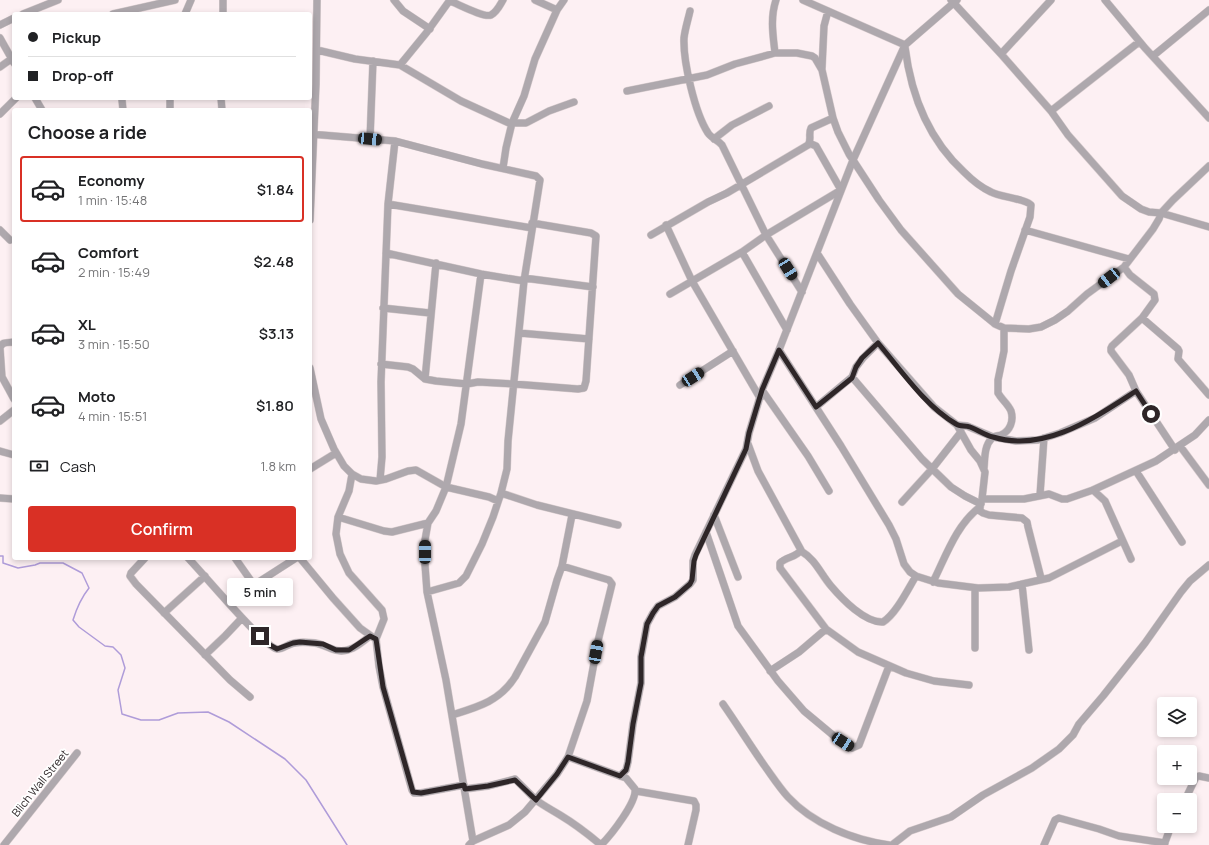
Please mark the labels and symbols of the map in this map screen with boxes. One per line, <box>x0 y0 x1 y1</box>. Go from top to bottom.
car <box>358 132 382 146</box>
car <box>777 256 799 282</box>
car <box>1096 266 1122 290</box>
car <box>680 365 706 389</box>
route start <box>1142 405 1160 423</box>
car <box>419 540 431 564</box>
callout: 5 min <box>227 578 293 606</box>
route end <box>251 627 269 645</box>
car <box>588 639 604 665</box>
car <box>830 730 856 754</box>
street label: Blich Wall Street <box>8 746 71 819</box>

